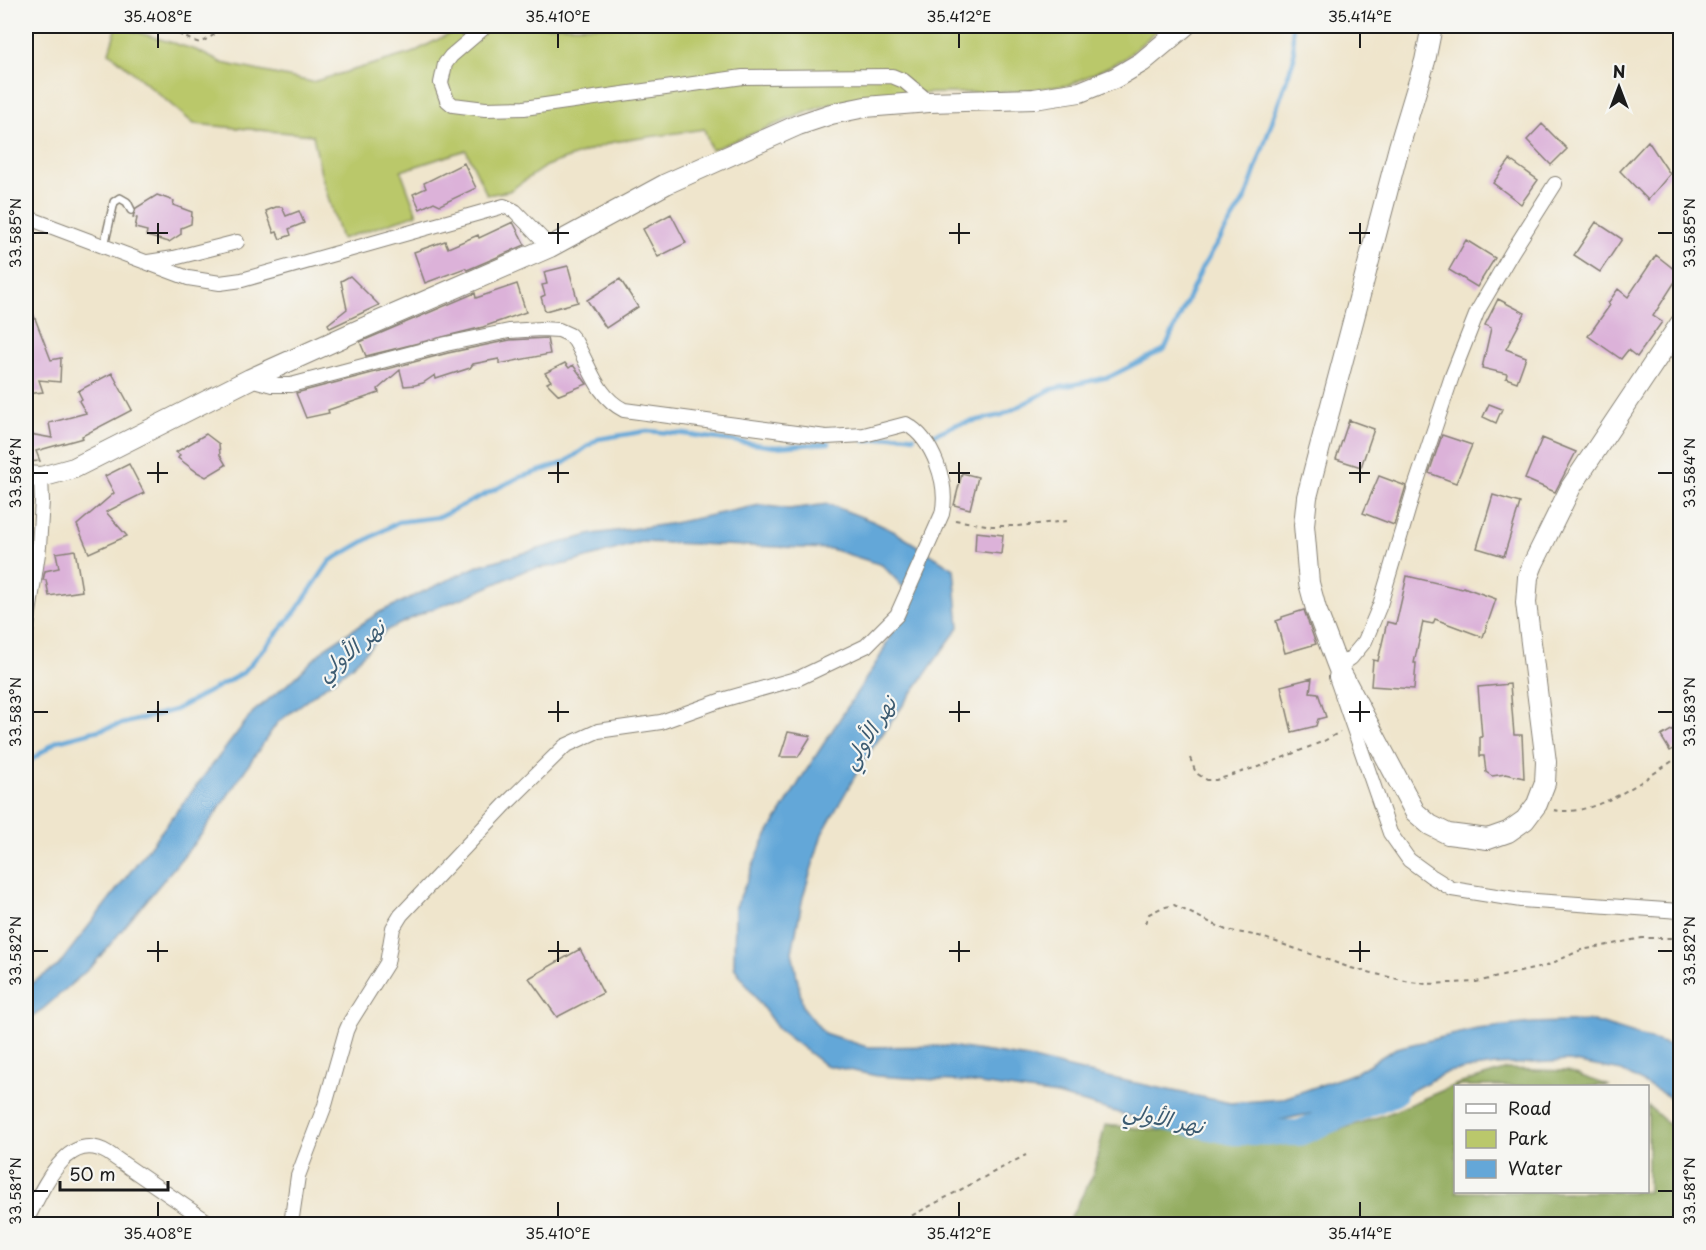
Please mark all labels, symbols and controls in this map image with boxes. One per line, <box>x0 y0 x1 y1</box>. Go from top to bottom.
text: 35.408°E <box>124 4 192 27</box>
text: 35.410°E <box>525 4 591 27</box>
text: 35.412°E <box>927 4 991 27</box>
text: 35.414°E <box>1328 4 1392 27</box>
north arrow <box>1589 57 1649 117</box>
text: N <box>1613 59 1625 83</box>
text: 33.585°N <box>3 198 26 268</box>
text: 33.585°N <box>1677 198 1700 268</box>
text: 33.584°N <box>3 438 26 508</box>
text: 33.584°N <box>1677 438 1700 508</box>
water label: نهر الأولي <box>309 610 396 690</box>
text: 33.583°N <box>3 677 26 747</box>
text: 33.583°N <box>1677 677 1700 747</box>
water label: نهر الأولي <box>833 688 908 777</box>
text: 33.582°N <box>3 916 26 986</box>
text: 33.582°N <box>1677 916 1700 986</box>
legend <box>1454 1085 1649 1193</box>
water label: نهر الأولي <box>1120 1093 1209 1145</box>
text: Road <box>1508 1094 1552 1121</box>
text: Park <box>1508 1124 1548 1151</box>
scale bar <box>60 1154 168 1192</box>
text: Water <box>1508 1154 1563 1181</box>
text: 33.581°N <box>3 1157 26 1225</box>
text: 33.581°N <box>1677 1157 1700 1225</box>
text: 50 m <box>69 1160 116 1187</box>
text: 35.408°E <box>124 1221 192 1244</box>
text: 35.410°E <box>525 1221 591 1244</box>
text: 35.412°E <box>927 1221 991 1244</box>
text: 35.414°E <box>1328 1221 1392 1244</box>

